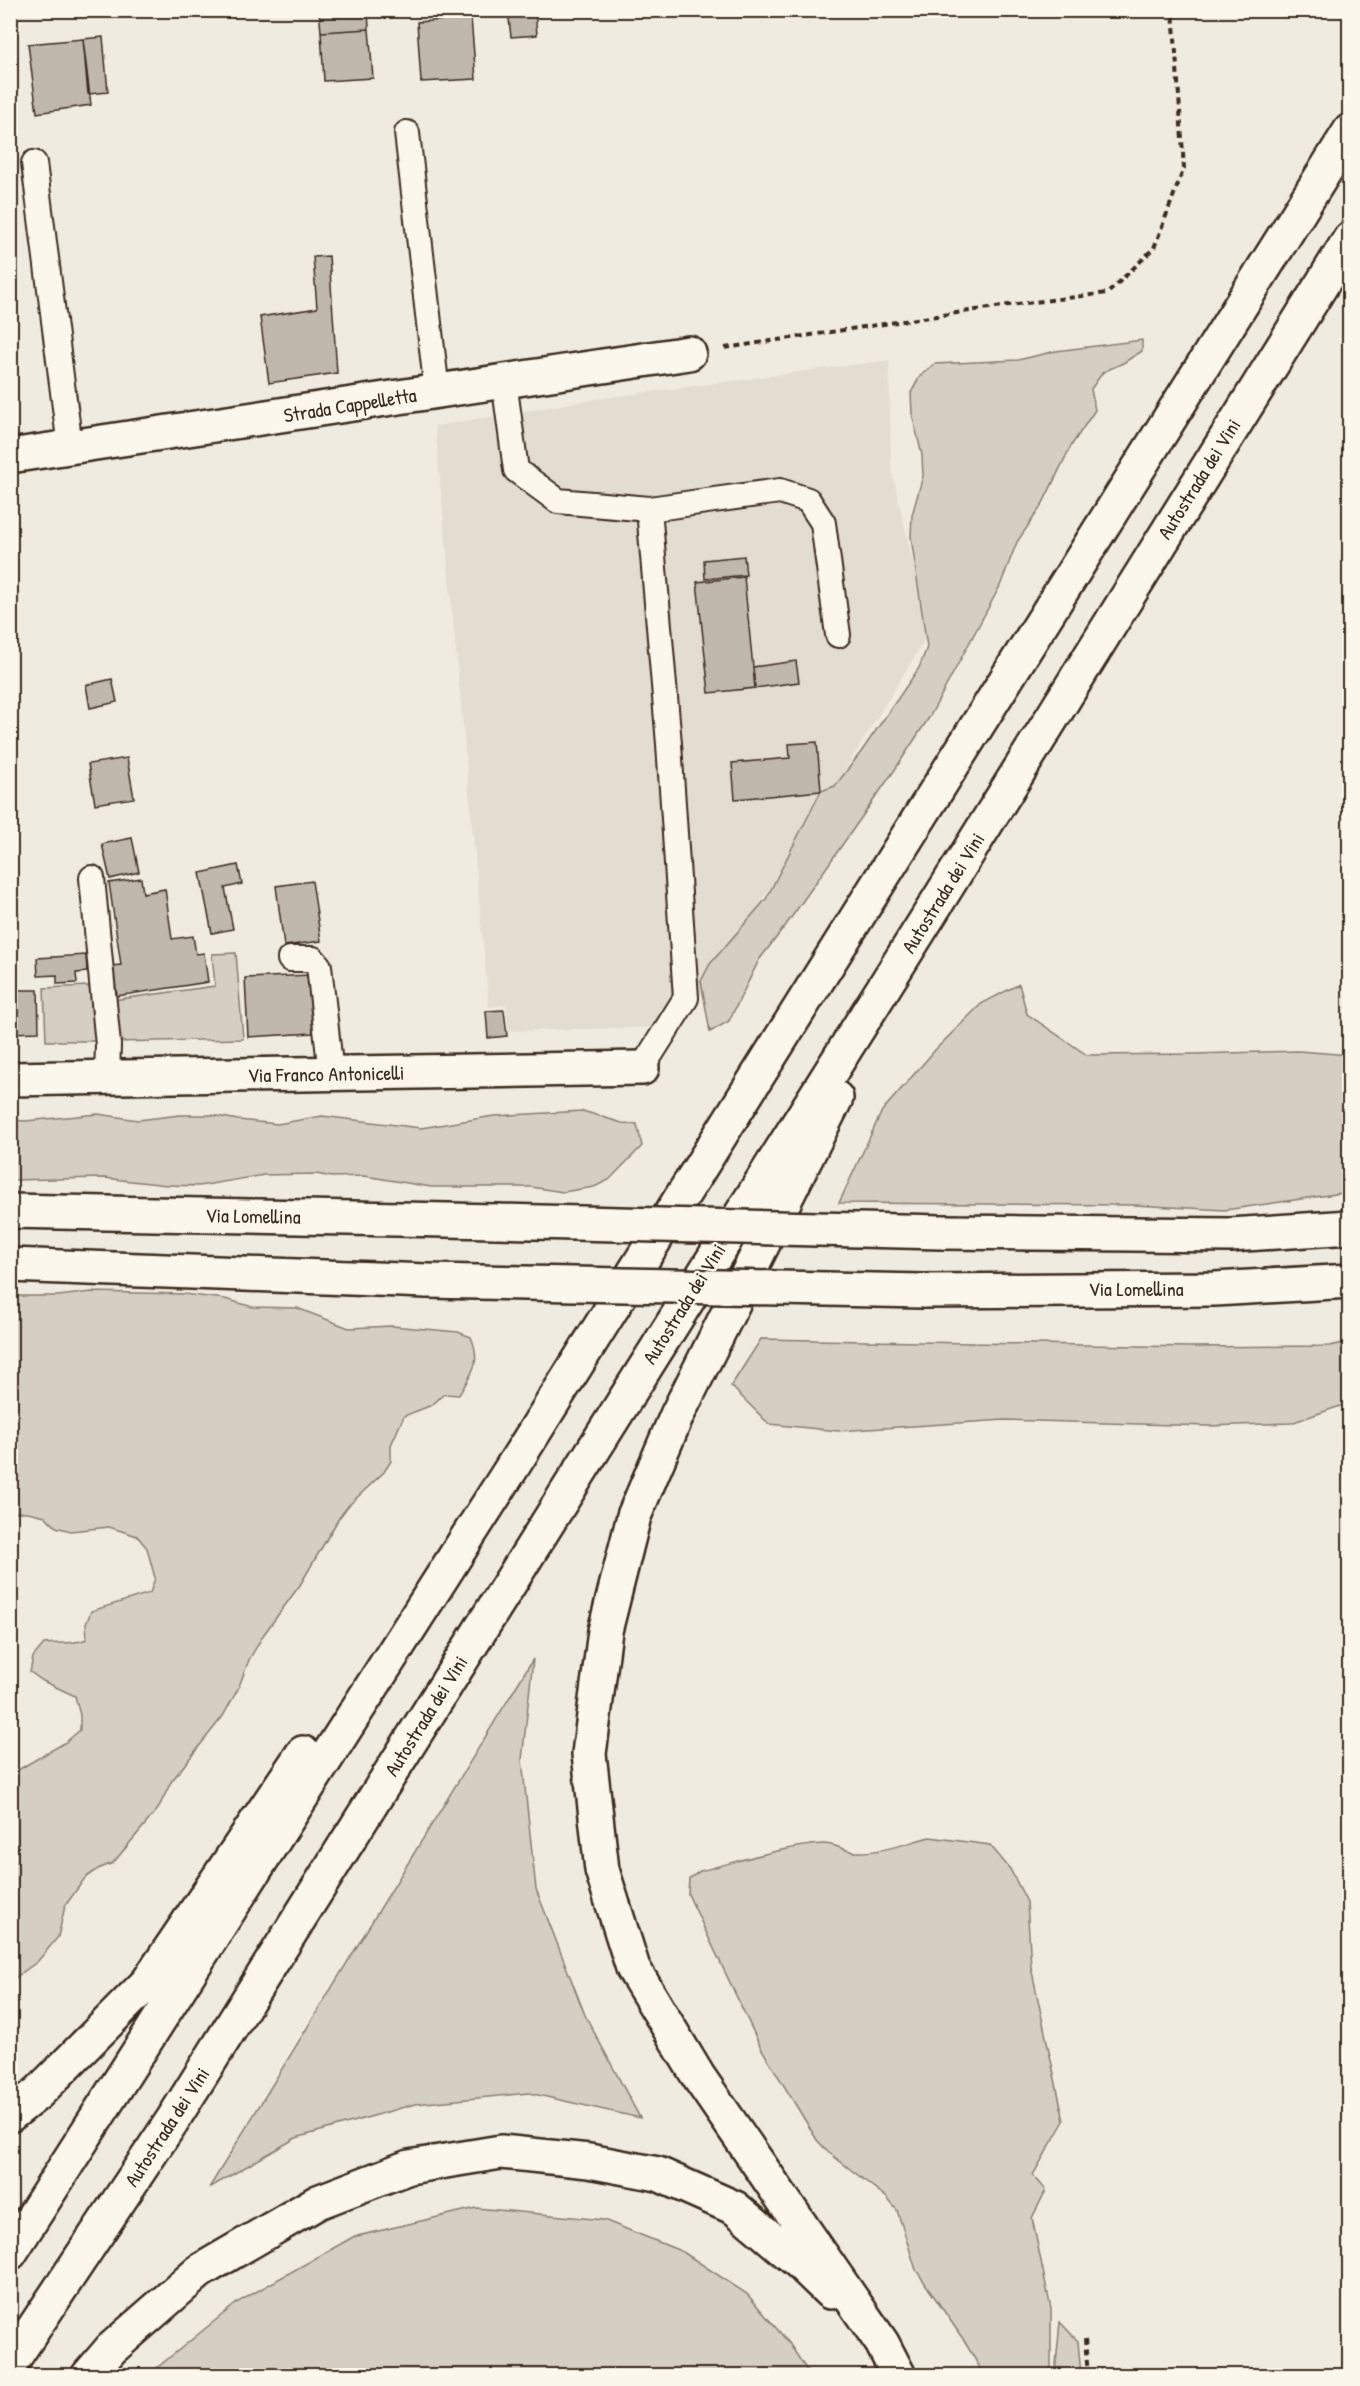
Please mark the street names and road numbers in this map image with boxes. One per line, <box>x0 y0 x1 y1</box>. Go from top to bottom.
street label: Strada Cappelletta <box>282 381 418 428</box>
street label: Autostrada dei Vini <box>1151 413 1246 544</box>
street label: Autostrada dei Vini <box>895 827 990 958</box>
street label: Via Franco Antonicelli <box>247 1059 405 1088</box>
street label: Via Lomellina <box>205 1201 301 1230</box>
street label: Autostrada dei Vini <box>636 1238 731 1369</box>
street label: Via Lomellina <box>1088 1275 1184 1302</box>
street label: Autostrada dei Vini <box>378 1650 473 1781</box>
street label: Autostrada dei Vini <box>118 2062 215 2192</box>

